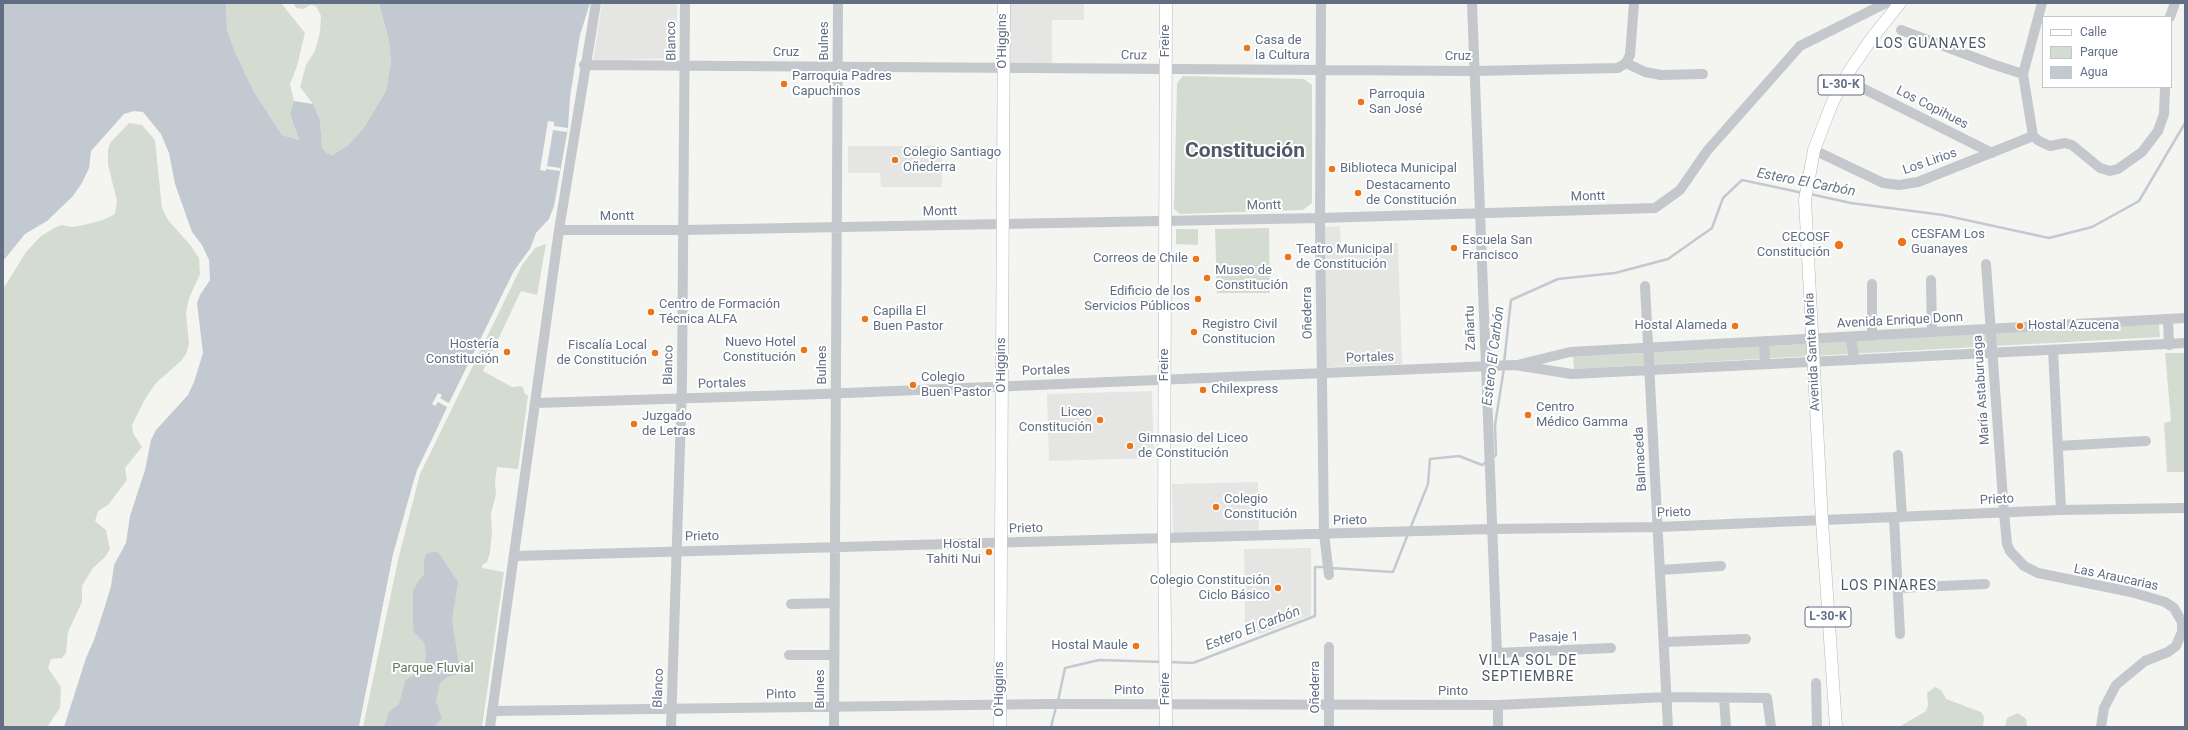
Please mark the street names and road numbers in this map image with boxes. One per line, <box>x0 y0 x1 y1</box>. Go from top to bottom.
street label: O'Higgins <box>995 13 1011 69</box>
street label: Blanco <box>664 21 680 61</box>
street label: Bulnes <box>817 21 833 61</box>
street label: Freire <box>1158 25 1174 57</box>
street label: Cruz <box>773 45 799 61</box>
street label: Cruz <box>1121 48 1147 64</box>
street label: Cruz <box>1445 49 1471 65</box>
road number: L-30-K <box>1818 75 1864 95</box>
street label: Los Copihues <box>1893 83 1971 133</box>
street label: Los Lirios <box>1901 145 1959 179</box>
street label: Montt <box>1571 189 1605 205</box>
street label: Montt <box>1247 198 1281 214</box>
street label: Montt <box>923 204 957 220</box>
street label: Montt <box>600 209 634 225</box>
street label: Oñederra <box>1300 286 1316 340</box>
street label: Avenida Santa María <box>1802 292 1824 412</box>
street label: Zañartu <box>1462 305 1480 351</box>
street label: Avenida Enrique Donn <box>1837 310 1963 332</box>
street label: María Astaburuaga <box>1970 334 1994 446</box>
street label: O'Higgins <box>994 337 1010 393</box>
street label: Blanco <box>661 345 677 385</box>
street label: Bulnes <box>815 345 831 385</box>
street label: Freire <box>1157 349 1173 381</box>
street label: Portales <box>1346 349 1394 367</box>
street label: Portales <box>1022 362 1070 380</box>
street label: Portales <box>698 375 746 393</box>
street label: Balmaceda <box>1632 426 1650 492</box>
street label: Prieto <box>1980 491 2014 509</box>
street label: Prieto <box>1657 505 1691 521</box>
street label: Prieto <box>1333 513 1367 529</box>
street label: Prieto <box>1009 521 1043 537</box>
street label: Prieto <box>685 529 719 545</box>
street label: Las Araucarias <box>2072 561 2160 595</box>
road number: L-30-K <box>1805 607 1851 627</box>
street label: Pasaje 1 <box>1529 629 1579 647</box>
street label: O'Higgins <box>992 661 1008 717</box>
street label: Oñederra <box>1308 661 1324 713</box>
street label: Blanco <box>651 668 667 708</box>
street label: Bulnes <box>813 669 829 709</box>
street label: Freire <box>1158 673 1174 705</box>
street label: Pinto <box>1114 683 1144 699</box>
street label: Pinto <box>1438 684 1468 700</box>
street label: Pinto <box>766 687 796 703</box>

